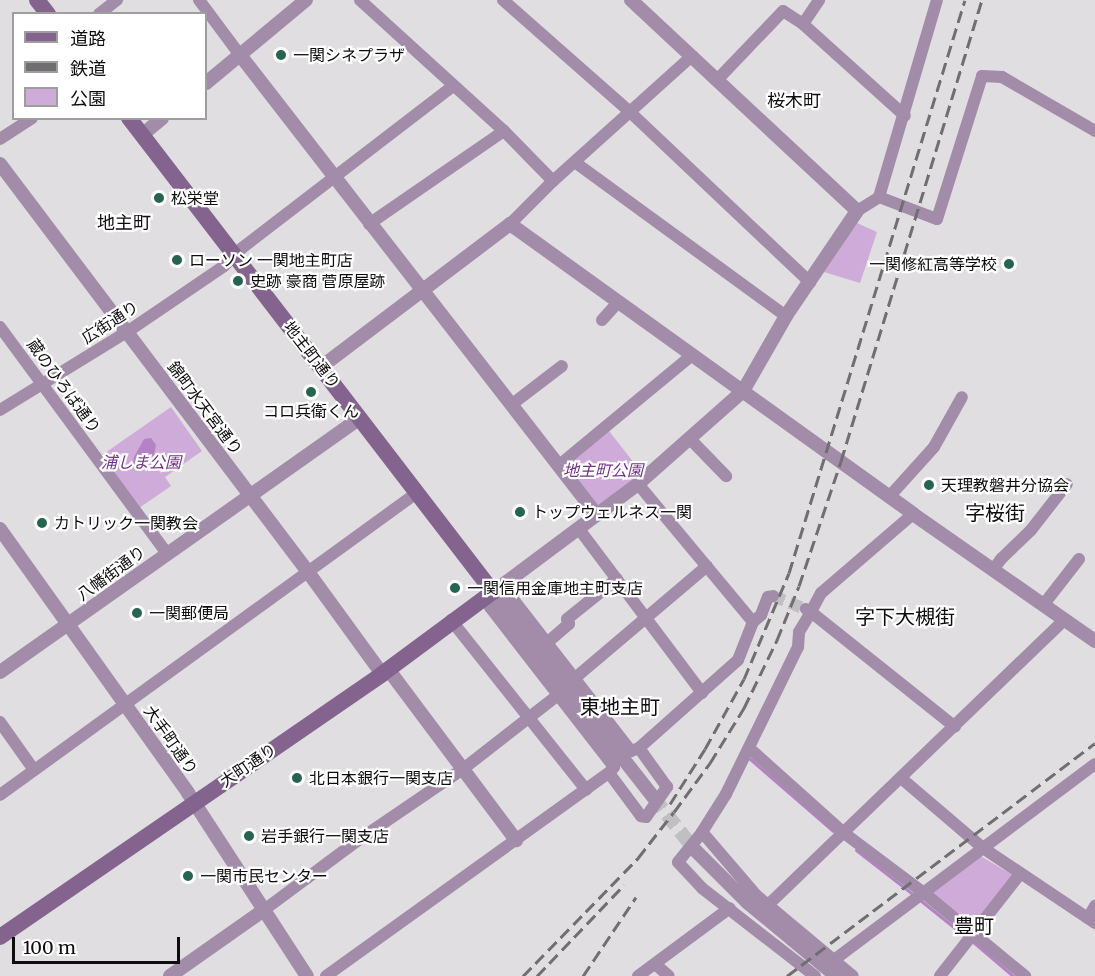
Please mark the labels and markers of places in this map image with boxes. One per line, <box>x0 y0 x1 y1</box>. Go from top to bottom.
place label: 一関シネプラザ <box>293 45 405 65</box>
marker: 一関シネプラザ <box>274 48 288 62</box>
place label: 松栄堂 <box>171 188 219 208</box>
marker: 松栄堂 <box>152 191 166 205</box>
place label: ローソン 一関地主町店 <box>189 250 353 270</box>
marker: ローソン 一関地主町店 <box>170 253 184 267</box>
place label: 一関修紅高等学校 <box>869 254 997 274</box>
marker: 一関修紅高等学校 <box>1002 257 1016 271</box>
place label: 史跡 豪商 菅原屋跡 <box>250 271 386 291</box>
marker: 史跡 豪商 菅原屋跡 <box>231 274 245 288</box>
marker: コロ兵衛くん <box>304 385 318 399</box>
place label: コロ兵衛くん <box>263 401 359 421</box>
place label: 天理教磐井分協会 <box>941 475 1069 495</box>
marker: 天理教磐井分協会 <box>922 478 936 492</box>
place label: トップウェルネス一関 <box>532 502 692 522</box>
marker: トップウェルネス一関 <box>513 505 527 519</box>
place label: カトリック一関教会 <box>54 513 198 533</box>
marker: カトリック一関教会 <box>35 516 49 530</box>
place label: 一関信用金庫地主町支店 <box>467 578 643 598</box>
marker: 一関信用金庫地主町支店 <box>448 581 462 595</box>
place label: 一関郵便局 <box>149 603 229 623</box>
marker: 一関郵便局 <box>130 606 144 620</box>
place label: 北日本銀行一関支店 <box>309 768 453 788</box>
marker: 北日本銀行一関支店 <box>290 771 304 785</box>
place label: 岩手銀行一関支店 <box>261 826 389 846</box>
marker: 岩手銀行一関支店 <box>242 829 256 843</box>
place label: 一関市民センター <box>200 866 328 886</box>
marker: 一関市民センター <box>181 869 195 883</box>

